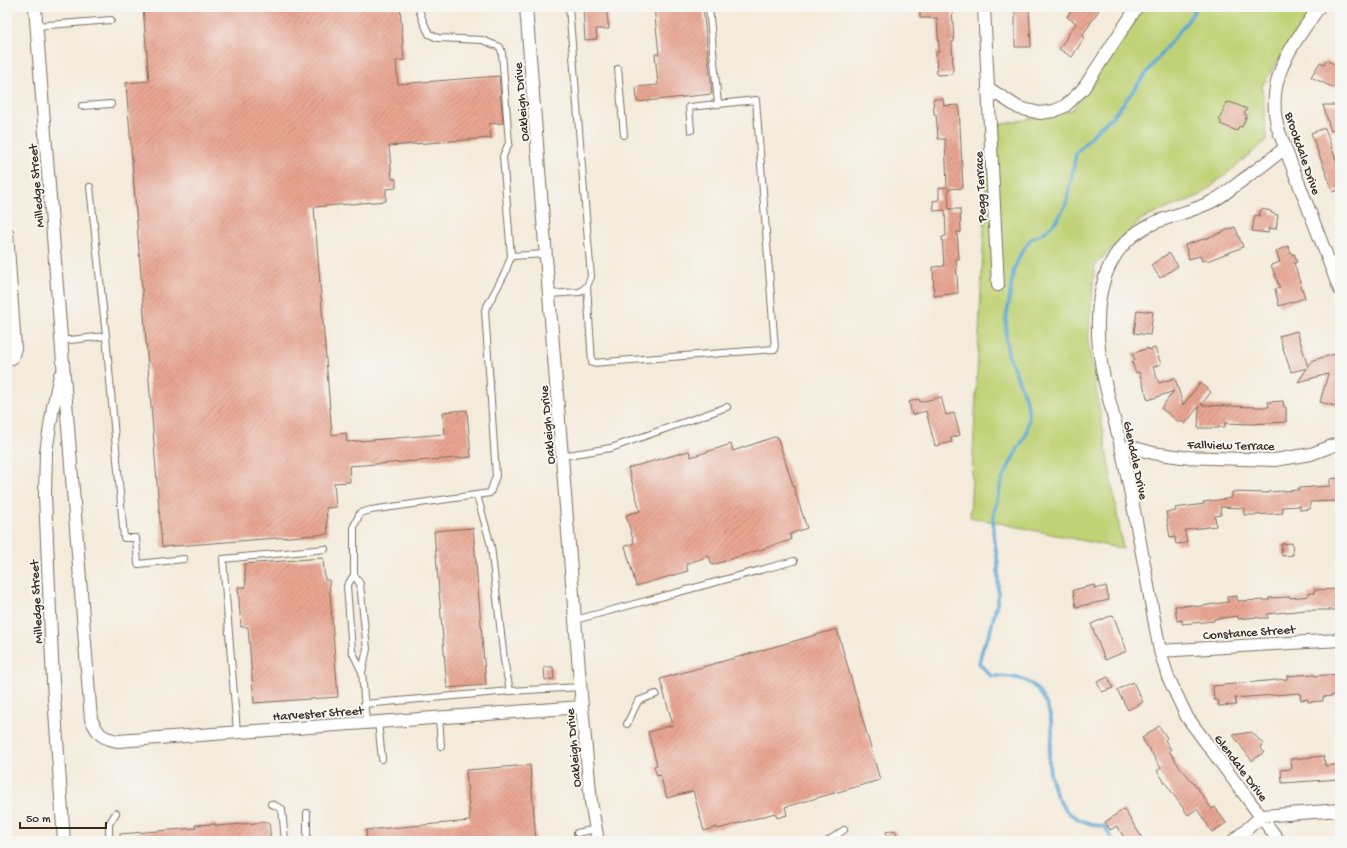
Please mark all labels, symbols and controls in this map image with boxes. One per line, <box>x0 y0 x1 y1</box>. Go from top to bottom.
street label: Oakleigh Drive <box>512 61 533 142</box>
street label: Brookdale Drive <box>1280 110 1323 197</box>
street label: Milledge Street <box>26 142 49 228</box>
street label: Pegg Terrace <box>972 151 991 224</box>
street label: Oakleigh Drive <box>538 384 559 465</box>
street label: Glendale Drive <box>1119 420 1150 501</box>
street label: Fallview Terrace <box>1186 438 1275 455</box>
street label: Milledge Street <box>28 558 47 644</box>
street label: Constance Street <box>1203 623 1297 644</box>
street label: Harvester Street <box>272 704 366 725</box>
street label: Oakleigh Drive <box>564 707 585 788</box>
street label: Glendale Drive <box>1210 732 1270 805</box>
scale bar <box>20 804 106 830</box>
text: 50 m <box>26 813 51 827</box>

